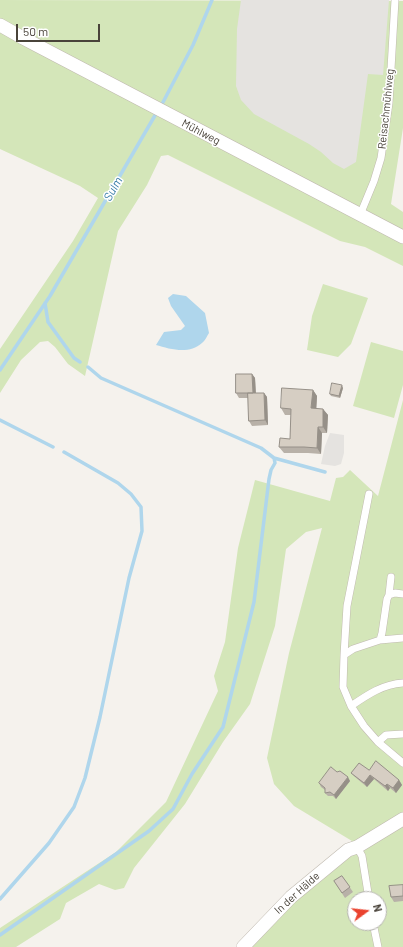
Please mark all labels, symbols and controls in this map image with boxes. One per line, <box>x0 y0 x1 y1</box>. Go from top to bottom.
scale bar <box>18 16 102 42</box>
text: 50 m <box>23 24 48 38</box>
street label: Reisachmühlweg <box>375 68 397 150</box>
street label: Mühlweg <box>179 116 223 148</box>
water label: Sulm <box>100 174 126 204</box>
street label: In der Hälde <box>272 869 322 917</box>
north arrow <box>347 891 387 931</box>
text: N <box>371 903 385 913</box>

